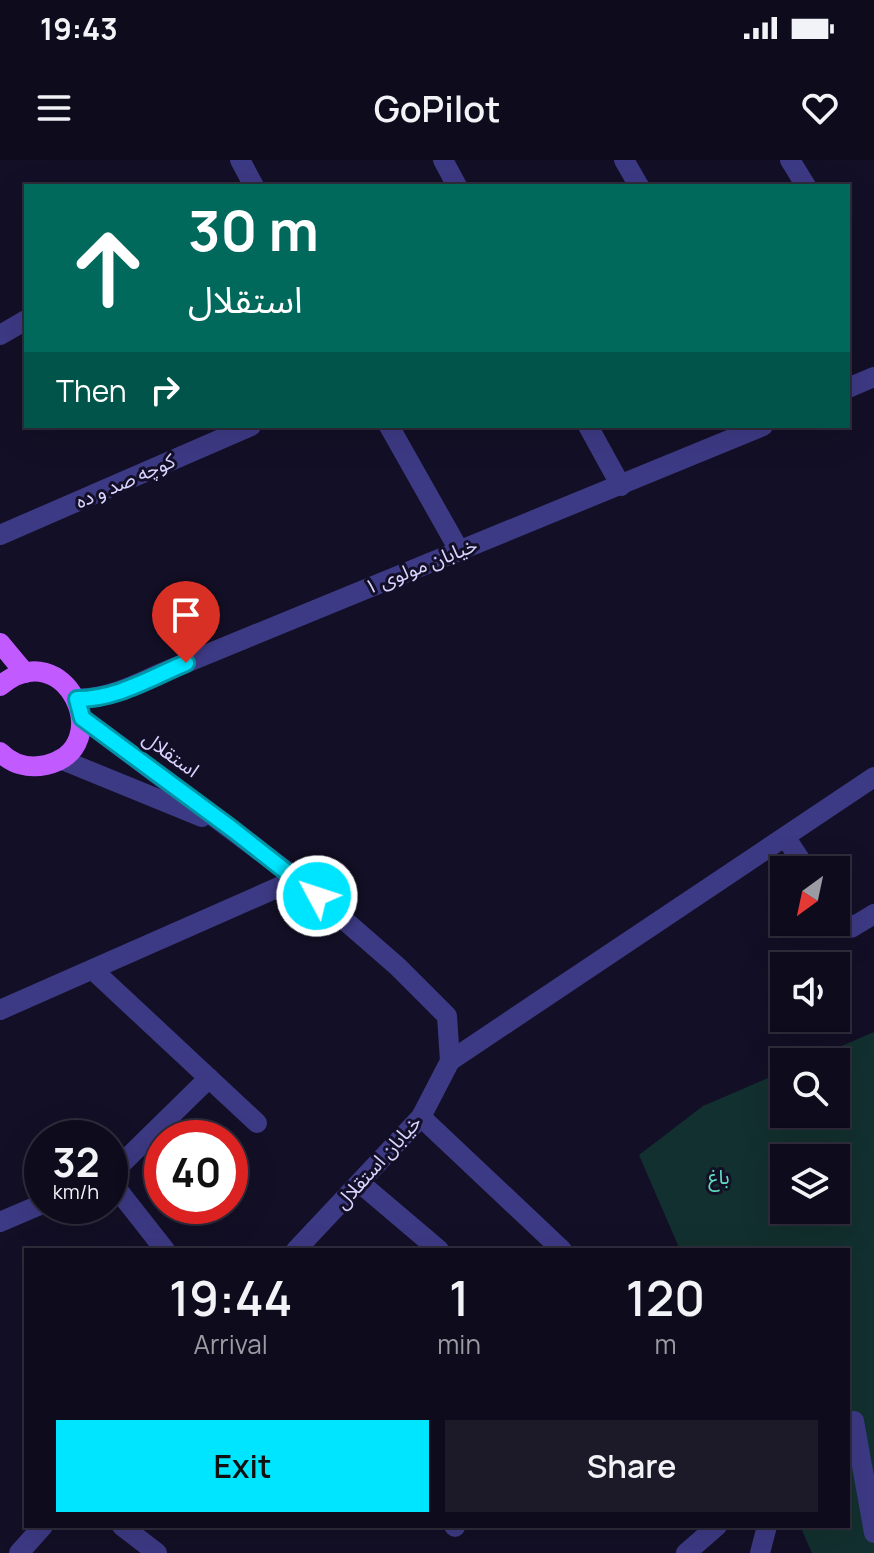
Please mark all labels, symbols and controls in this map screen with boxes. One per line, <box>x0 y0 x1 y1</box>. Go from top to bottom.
text: 19:43 <box>40 8 118 49</box>
text: GoPilot <box>374 84 500 133</box>
icon: menu <box>32 86 76 130</box>
icon: heart <box>798 86 842 130</box>
text: 30 m <box>188 191 319 268</box>
icon: ahead <box>56 216 160 320</box>
text: استقلال <box>188 275 303 324</box>
icon: right <box>143 368 187 412</box>
text: Then <box>56 370 127 411</box>
street label: کوچه صد و ده <box>71 446 180 515</box>
street label: خیابان مولوی ۱ <box>360 531 481 600</box>
pin <box>152 581 220 663</box>
icon: arrive <box>164 593 208 637</box>
street label: استقلال <box>138 724 205 783</box>
position arrow <box>275 854 359 938</box>
north arrow <box>770 856 850 936</box>
map controls <box>770 856 850 1224</box>
button: sound <box>770 952 850 1032</box>
button: search <box>770 1048 850 1128</box>
street label: خیابان استقلال <box>328 1109 427 1214</box>
speed limit sign: 40 <box>144 1120 248 1224</box>
text: 32 <box>52 1134 100 1189</box>
button: layers <box>770 1144 850 1224</box>
park label: باغ <box>708 1163 730 1192</box>
text: km/h <box>53 1178 99 1205</box>
text: 19:44 <box>169 1265 292 1330</box>
text: 1 <box>449 1265 469 1330</box>
text: 120 <box>626 1265 705 1330</box>
text: Arrival <box>194 1326 268 1362</box>
text: min <box>437 1326 481 1362</box>
text: m <box>654 1326 676 1362</box>
button: Exit <box>56 1420 429 1512</box>
button: Share <box>445 1420 818 1512</box>

